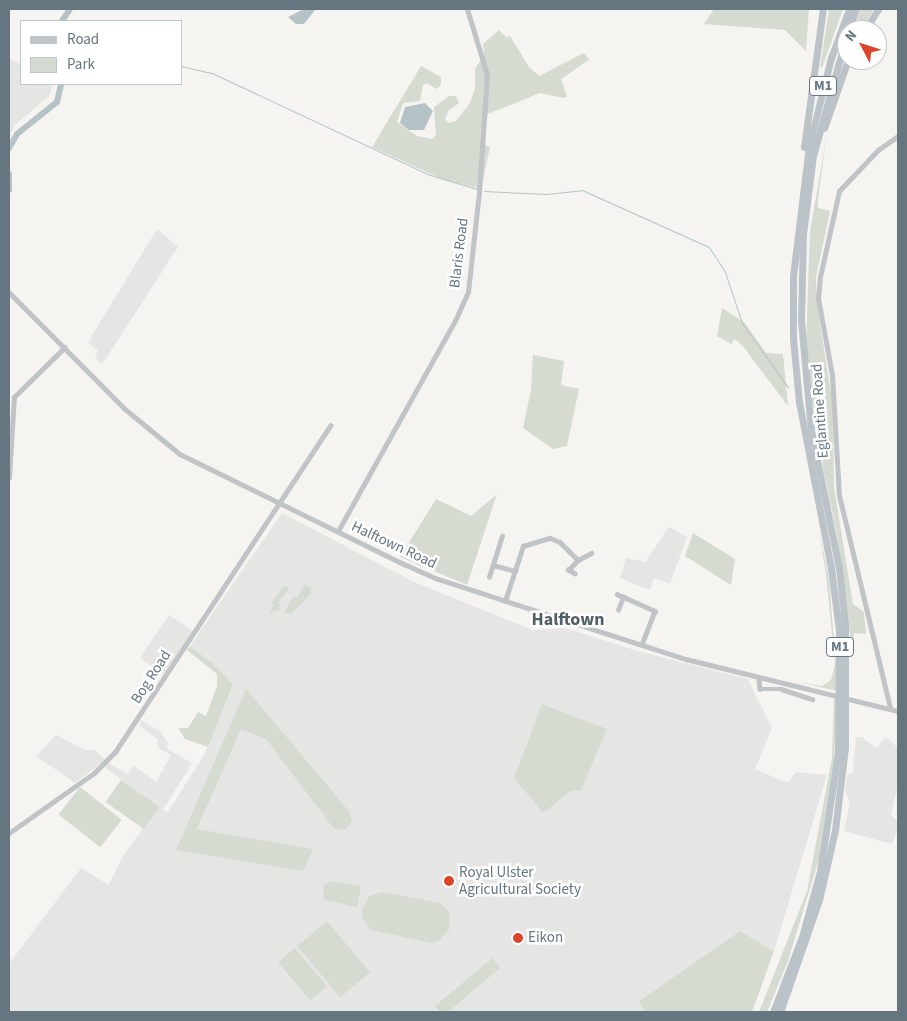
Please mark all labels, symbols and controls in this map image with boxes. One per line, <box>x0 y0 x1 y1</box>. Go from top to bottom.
legend <box>20 20 182 85</box>
north arrow <box>837 20 887 70</box>
text: N <box>841 26 862 46</box>
text: Road <box>67 29 99 50</box>
text: Park <box>67 54 95 75</box>
road number: M1 <box>808 74 838 98</box>
street label: Blaris Road <box>446 217 472 289</box>
street label: Eglantine Road <box>808 363 832 459</box>
street label: Halftown Road <box>348 517 440 573</box>
district label: Halftown <box>532 609 604 631</box>
road number: M1 <box>825 636 855 659</box>
street label: Bog Road <box>127 647 175 707</box>
place label: Royal Ulster Agricultural Society <box>459 863 581 898</box>
marker: Royal Ulster Agricultural Society <box>443 875 455 887</box>
place label: Eikon <box>528 929 563 947</box>
marker: Eikon <box>512 932 524 944</box>

